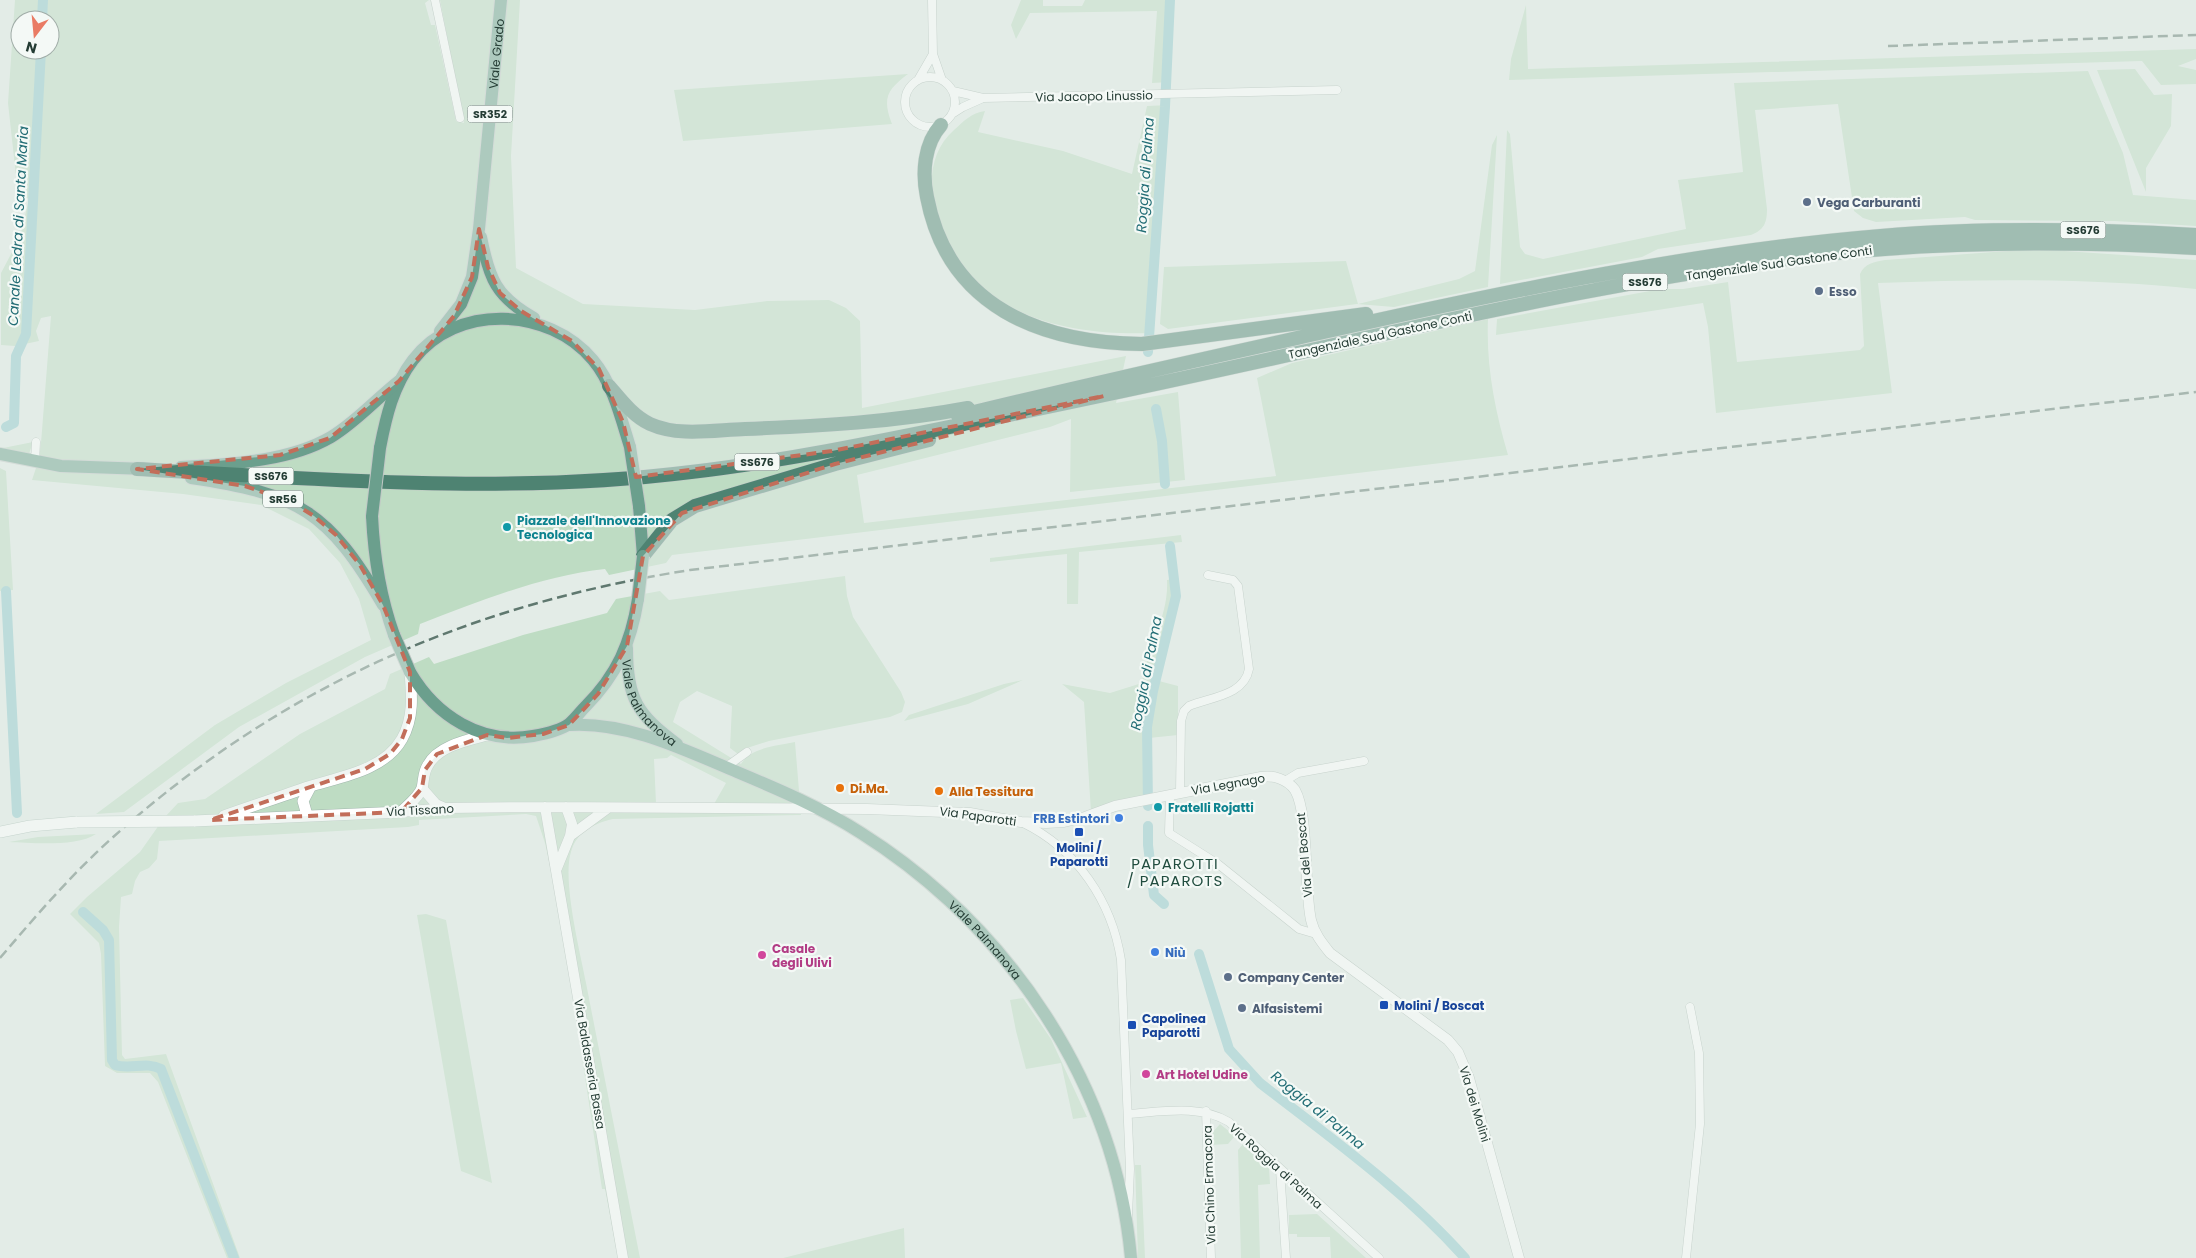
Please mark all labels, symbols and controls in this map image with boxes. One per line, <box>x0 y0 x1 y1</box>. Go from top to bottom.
north arrow <box>10 10 60 60</box>
street label: Viale Grado <box>484 17 508 90</box>
text: N <box>24 36 39 59</box>
street label: Via Jacopo Linussio <box>1035 86 1153 106</box>
road number: SR352 <box>468 106 512 122</box>
water label: Roggia di Palma <box>1131 116 1159 233</box>
water label: Canale Ledra di Santa Maria <box>3 125 33 326</box>
place label: Vega Carburanti <box>1817 194 1920 211</box>
marker: Vega Carburanti <box>1801 196 1813 208</box>
road number: SS676 <box>2060 222 2106 238</box>
street label: Tangenziale Sud Gastone Conti <box>1685 242 1873 284</box>
road number: SS676 <box>1622 274 1668 290</box>
place label: Esso <box>1829 283 1857 300</box>
marker: Esso <box>1813 285 1825 297</box>
street label: Tangenziale Sud Gastone Conti <box>1286 307 1474 363</box>
road number: SS676 <box>734 454 780 471</box>
road number: SS676 <box>248 468 294 484</box>
road number: SR56 <box>263 490 303 508</box>
place label: Piazzale dell'Innovazione Tecnologica <box>517 512 671 543</box>
marker: Piazzale dell'Innovazione Tecnologica <box>501 521 513 533</box>
water label: Roggia di Palma <box>1125 614 1167 732</box>
street label: Viale Palmanova <box>619 659 681 750</box>
street label: Via Legnago <box>1190 769 1267 799</box>
place label: Di.Ma. <box>850 780 888 797</box>
marker: Di.Ma. <box>834 782 846 794</box>
place label: Alla Tessitura <box>949 783 1033 800</box>
marker: Alla Tessitura <box>933 785 945 797</box>
place label: Fratelli Rojatti <box>1168 799 1254 816</box>
street label: Via Tissano <box>386 800 455 820</box>
marker: Fratelli Rojatti <box>1152 801 1164 813</box>
street label: Via Paparotti <box>938 802 1018 830</box>
place label: FRB Estintori <box>1033 810 1109 827</box>
marker: FRB Estintori <box>1113 812 1125 824</box>
street label: Via del Boscat <box>1292 812 1316 898</box>
marker: Molini / Paparotti <box>1073 826 1085 838</box>
place label: Molini / Paparotti <box>1050 839 1108 870</box>
district label: PAPAROTTI / PAPAROTS <box>1127 853 1223 891</box>
street label: Viale Palmanova <box>945 896 1026 983</box>
place label: Casale degli Ulivi <box>772 940 832 971</box>
place label: Niù <box>1165 944 1186 961</box>
marker: Niù <box>1149 946 1161 958</box>
marker: Casale degli Ulivi <box>756 949 768 961</box>
place label: Company Center <box>1238 969 1344 986</box>
marker: Company Center <box>1222 971 1234 983</box>
place label: Molini / Boscat <box>1394 997 1485 1014</box>
street label: Via Baldasseria Bassa <box>570 998 610 1130</box>
marker: Molini / Boscat <box>1378 999 1390 1011</box>
place label: Alfasistemi <box>1252 1000 1322 1017</box>
marker: Alfasistemi <box>1236 1002 1248 1014</box>
place label: Capolinea Paparotti <box>1142 1010 1206 1041</box>
marker: Capolinea Paparotti <box>1126 1019 1138 1031</box>
street label: Via dei Molini <box>1455 1064 1495 1144</box>
place label: Art Hotel Udine <box>1156 1066 1248 1083</box>
water label: Roggia di Palma <box>1267 1066 1370 1154</box>
marker: Art Hotel Udine <box>1140 1068 1152 1080</box>
street label: Via Roggia di Palma <box>1225 1119 1327 1213</box>
street label: Via Chino Ermacora <box>1198 1125 1220 1245</box>

